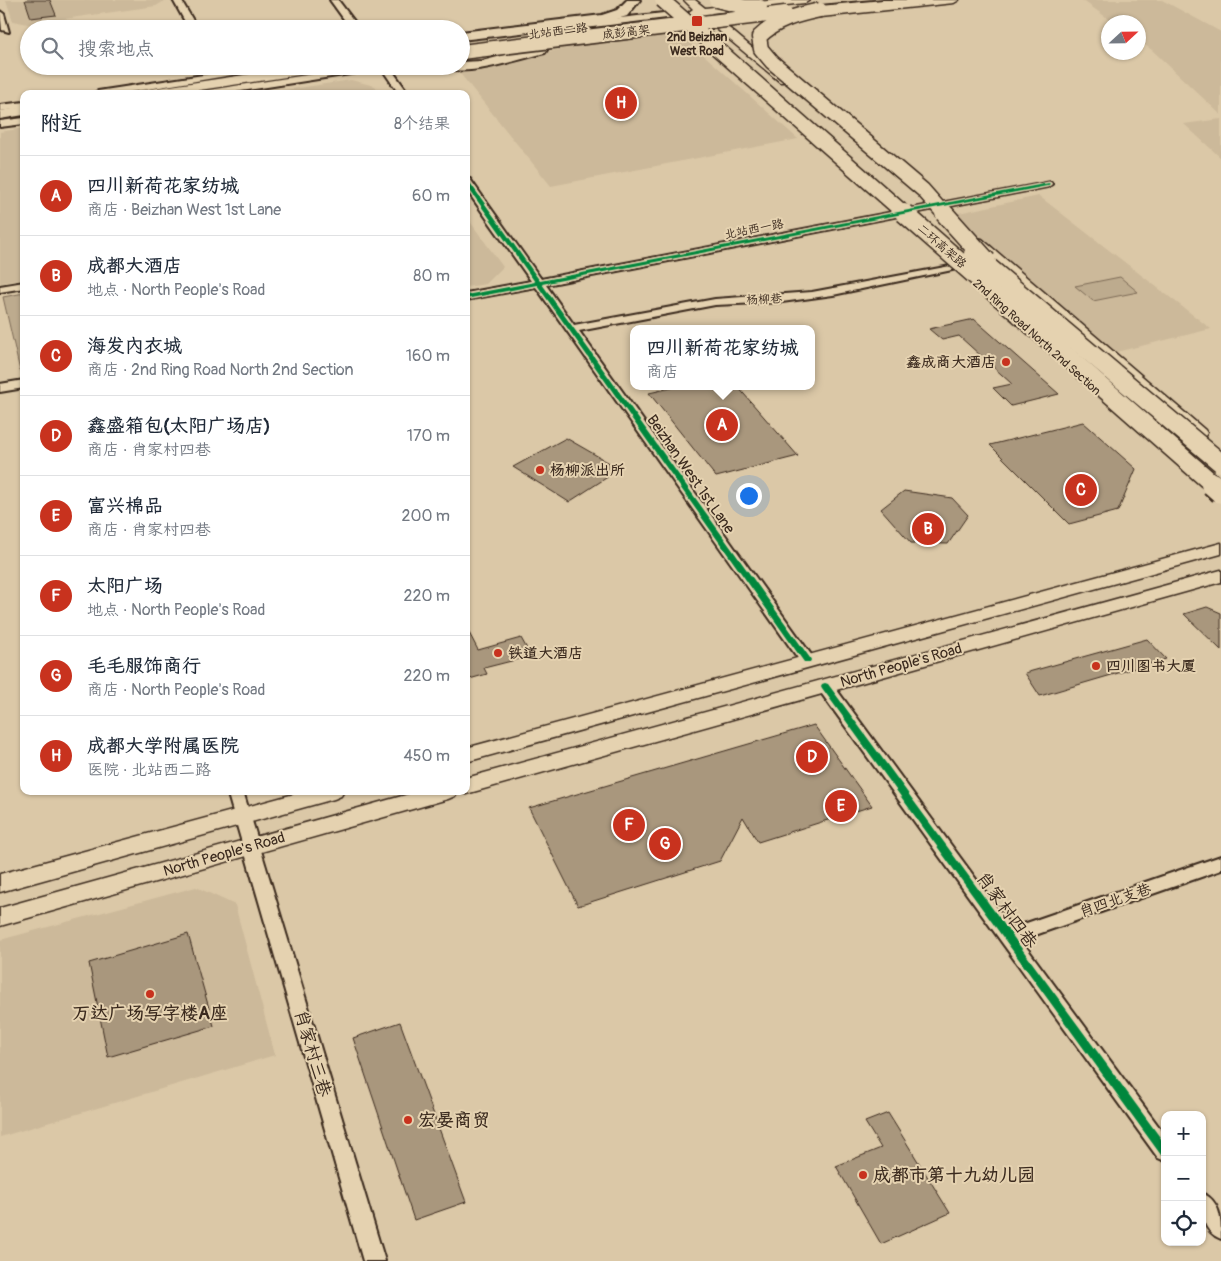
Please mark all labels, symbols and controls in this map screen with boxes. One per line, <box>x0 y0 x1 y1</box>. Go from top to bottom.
marker: 2nd Beizhan West Road <box>690 14 704 28</box>
north arrow <box>1101 15 1146 60</box>
search box <box>20 20 470 75</box>
street label: 北站西二路 <box>527 20 589 43</box>
street label: 成彭高架 <box>601 22 651 43</box>
place label: 2nd Beizhan West Road <box>667 30 728 59</box>
icon: search <box>38 34 66 62</box>
text: 搜索地点 <box>78 37 154 61</box>
pin: H <box>605 84 637 122</box>
text: 附近 <box>40 110 82 137</box>
text: 8个结果 <box>394 114 450 134</box>
text: 四川新荷花家纺城 <box>87 174 239 198</box>
text: A <box>51 186 61 206</box>
text: 60 m <box>412 186 450 206</box>
text: 商店 · Beizhan West 1st Lane <box>87 200 281 220</box>
street label: 北站西一路 <box>723 216 785 243</box>
street label: 二环高架路 <box>914 221 969 272</box>
text: 成都大酒店 <box>87 254 182 278</box>
text: B <box>51 266 61 286</box>
text: 80 m <box>413 266 450 286</box>
street label: 2nd Ring Road North 2nd Section <box>970 276 1104 399</box>
text: 地点 · North People's Road <box>87 280 265 300</box>
street label: 杨柳巷 <box>746 291 782 308</box>
popup <box>630 325 815 390</box>
text: 海发内衣城 <box>87 334 182 358</box>
text: 四川新荷花家纺城 <box>646 336 799 360</box>
text: C <box>51 346 61 366</box>
text: 160 m <box>406 346 450 366</box>
place label: 鑫成商大酒店 <box>906 353 996 372</box>
marker: 鑫成商大酒店 <box>1000 356 1012 368</box>
text: 商店 · 2nd Ring Road North 2nd Section <box>87 360 354 380</box>
text: 商店 <box>646 362 679 382</box>
pin: A <box>706 406 738 444</box>
street label: Beizhan West 1st Lane <box>642 411 739 538</box>
text: 鑫盛箱包(太阳广场店) <box>87 414 271 438</box>
text: D <box>51 426 61 446</box>
text: 170 m <box>407 426 450 446</box>
text: 商店 · 肖家村四巷 <box>87 440 211 460</box>
place label: 杨柳派出所 <box>550 461 625 480</box>
marker: 杨柳派出所 <box>534 464 546 476</box>
pin: C <box>1065 471 1097 509</box>
your location <box>736 483 762 509</box>
text: 富兴棉品 <box>87 494 163 518</box>
text: E <box>52 506 60 526</box>
text: 200 m <box>402 506 450 526</box>
pin: B <box>912 510 944 548</box>
text: 商店 · 肖家村四巷 <box>87 520 211 540</box>
text: 太阳广场 <box>87 574 163 598</box>
text: F <box>51 586 61 606</box>
text: 220 m <box>404 586 450 606</box>
text: 地点 · North People's Road <box>87 600 265 620</box>
street label: North People's Road <box>838 639 964 692</box>
place label: 铁道大酒店 <box>508 644 583 663</box>
marker: 铁道大酒店 <box>492 647 504 659</box>
text: 毛毛服饰商行 <box>87 654 201 678</box>
place label: 四川图书大厦 <box>1106 657 1196 676</box>
marker: 四川图书大厦 <box>1090 660 1102 672</box>
text: G <box>51 666 61 686</box>
text: 220 m <box>404 666 450 686</box>
text: 商店 · North People's Road <box>87 680 265 700</box>
text: 成都大学附属医院 <box>87 734 239 758</box>
pin: D <box>796 738 828 776</box>
text: H <box>51 746 61 766</box>
text: 450 m <box>403 746 450 766</box>
text: 医院 · 北站西二路 <box>87 760 211 780</box>
pin: E <box>825 787 857 825</box>
pin: F <box>613 806 645 844</box>
pin: G <box>649 825 681 863</box>
street label: North People's Road <box>161 828 287 881</box>
street label: 肖家村四巷 <box>971 867 1042 953</box>
street label: 肖四北支巷 <box>1077 879 1154 922</box>
marker: 万达广场写字楼A座 <box>144 988 156 1000</box>
place label: 万达广场写字楼A座 <box>72 1002 228 1025</box>
street label: 肖家村三巷 <box>289 1007 336 1100</box>
place label: 宏晏商贸 <box>418 1109 490 1132</box>
map controls <box>1161 1111 1206 1246</box>
button: + <box>1161 1111 1206 1156</box>
marker: 宏晏商贸 <box>402 1114 414 1126</box>
button: − <box>1161 1156 1206 1201</box>
place label: 成都市第十九幼儿园 <box>873 1164 1035 1187</box>
marker: 成都市第十九幼儿园 <box>857 1169 869 1181</box>
button: locate <box>1161 1201 1206 1246</box>

